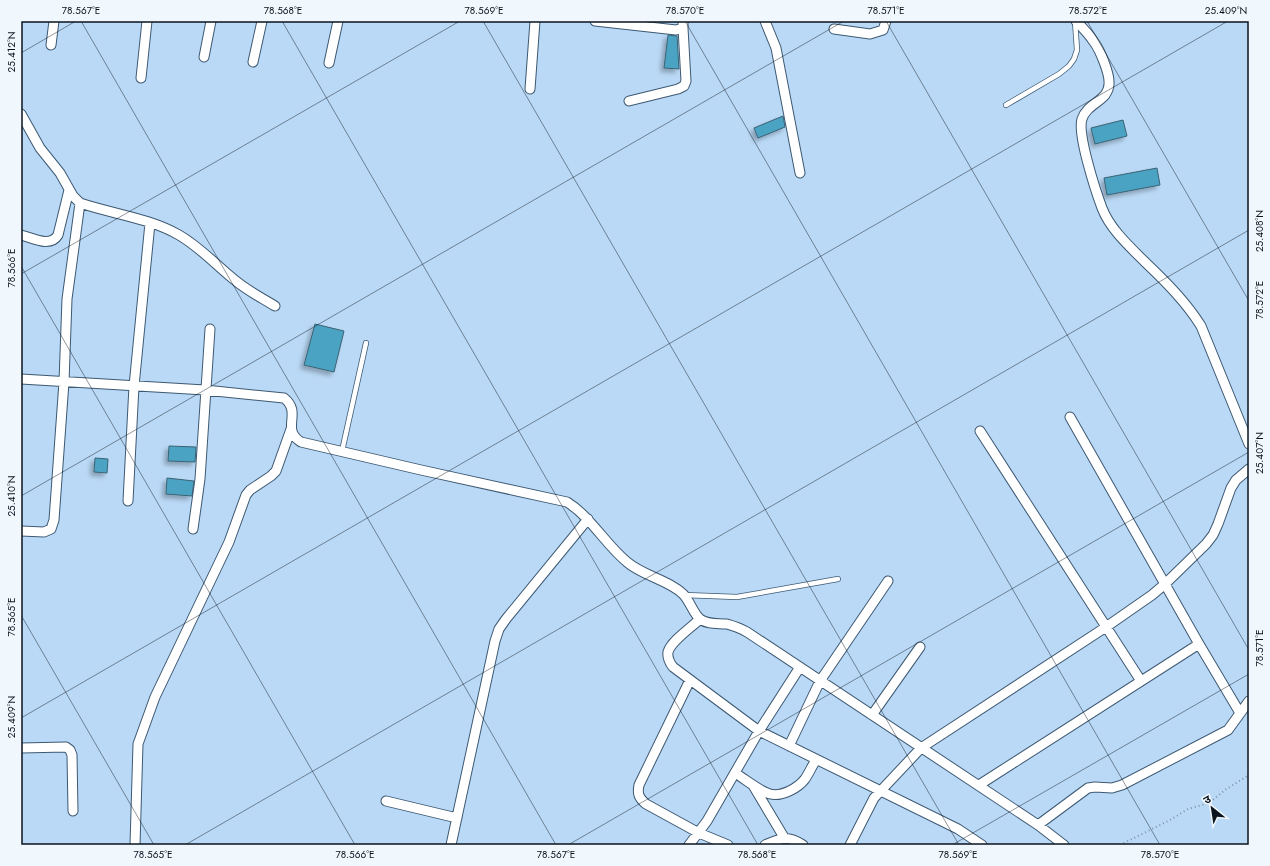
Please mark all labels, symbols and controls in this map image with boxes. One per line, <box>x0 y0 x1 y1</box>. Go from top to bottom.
text: 78.567°E <box>62 3 100 18</box>
text: 78.568°E <box>264 3 302 18</box>
text: 78.569°E <box>465 3 504 18</box>
text: 78.570°E <box>666 3 704 18</box>
text: 78.571°E <box>867 3 905 18</box>
text: 78.572°E <box>1069 3 1107 18</box>
text: 25.409°N <box>1205 3 1247 18</box>
text: 25.412°N <box>4 32 19 72</box>
text: 25.408°N <box>1252 210 1267 252</box>
text: 78.566°E <box>4 249 19 288</box>
text: 78.572°E <box>1252 281 1267 319</box>
text: 25.407°N <box>1252 432 1267 474</box>
text: 25.410°N <box>4 475 19 517</box>
text: 78.565°E <box>4 598 19 636</box>
text: 78.571°E <box>1252 629 1267 667</box>
text: 25.409°N <box>4 696 19 738</box>
north arrow <box>1192 788 1232 828</box>
text: उ <box>1200 791 1214 808</box>
text: 78.565°E <box>134 847 172 862</box>
text: 78.566°E <box>336 847 375 862</box>
text: 78.567°E <box>537 847 575 862</box>
text: 78.568°E <box>738 847 776 862</box>
text: 78.569°E <box>939 847 978 862</box>
text: 78.570°E <box>1141 847 1179 862</box>

